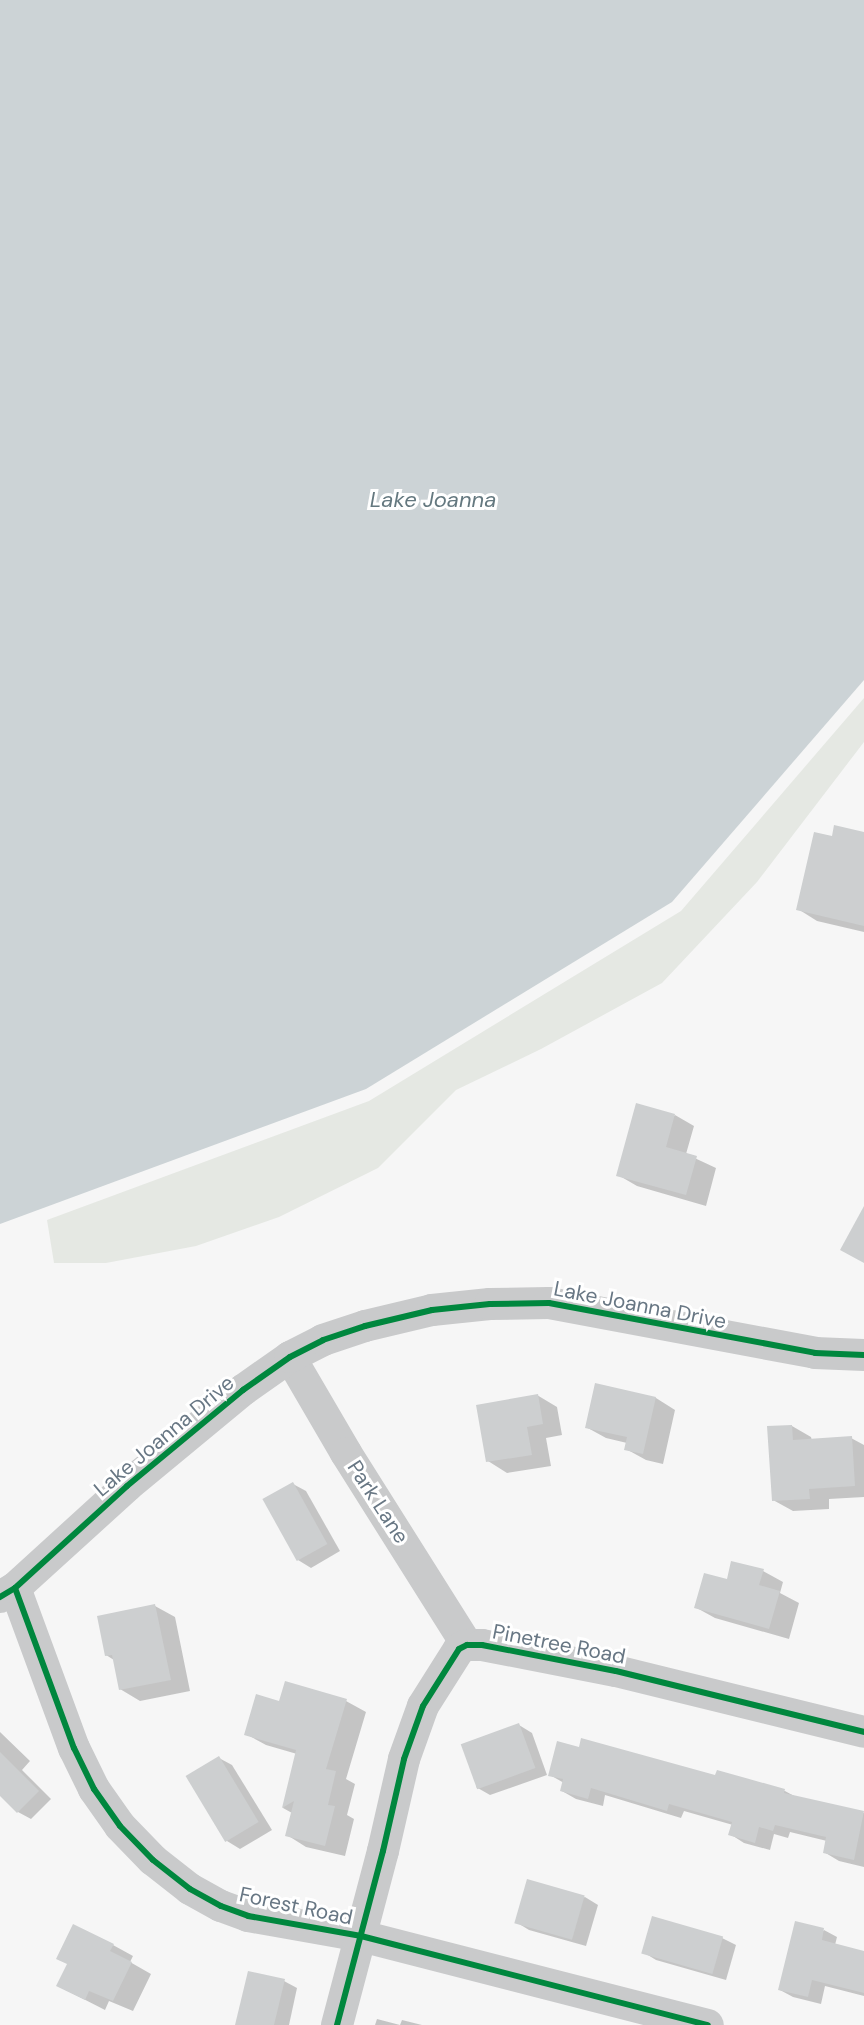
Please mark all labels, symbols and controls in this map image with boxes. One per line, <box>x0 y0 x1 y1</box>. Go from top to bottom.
water label: Lake Joanna <box>370 487 496 513</box>
street label: Lake Joanna Drive <box>552 1276 728 1334</box>
street label: Lake Joanna Drive <box>89 1370 239 1502</box>
street label: Park Lane <box>342 1456 414 1548</box>
street label: Pinetree Road <box>490 1619 628 1669</box>
street label: Forest Road <box>237 1882 355 1930</box>

